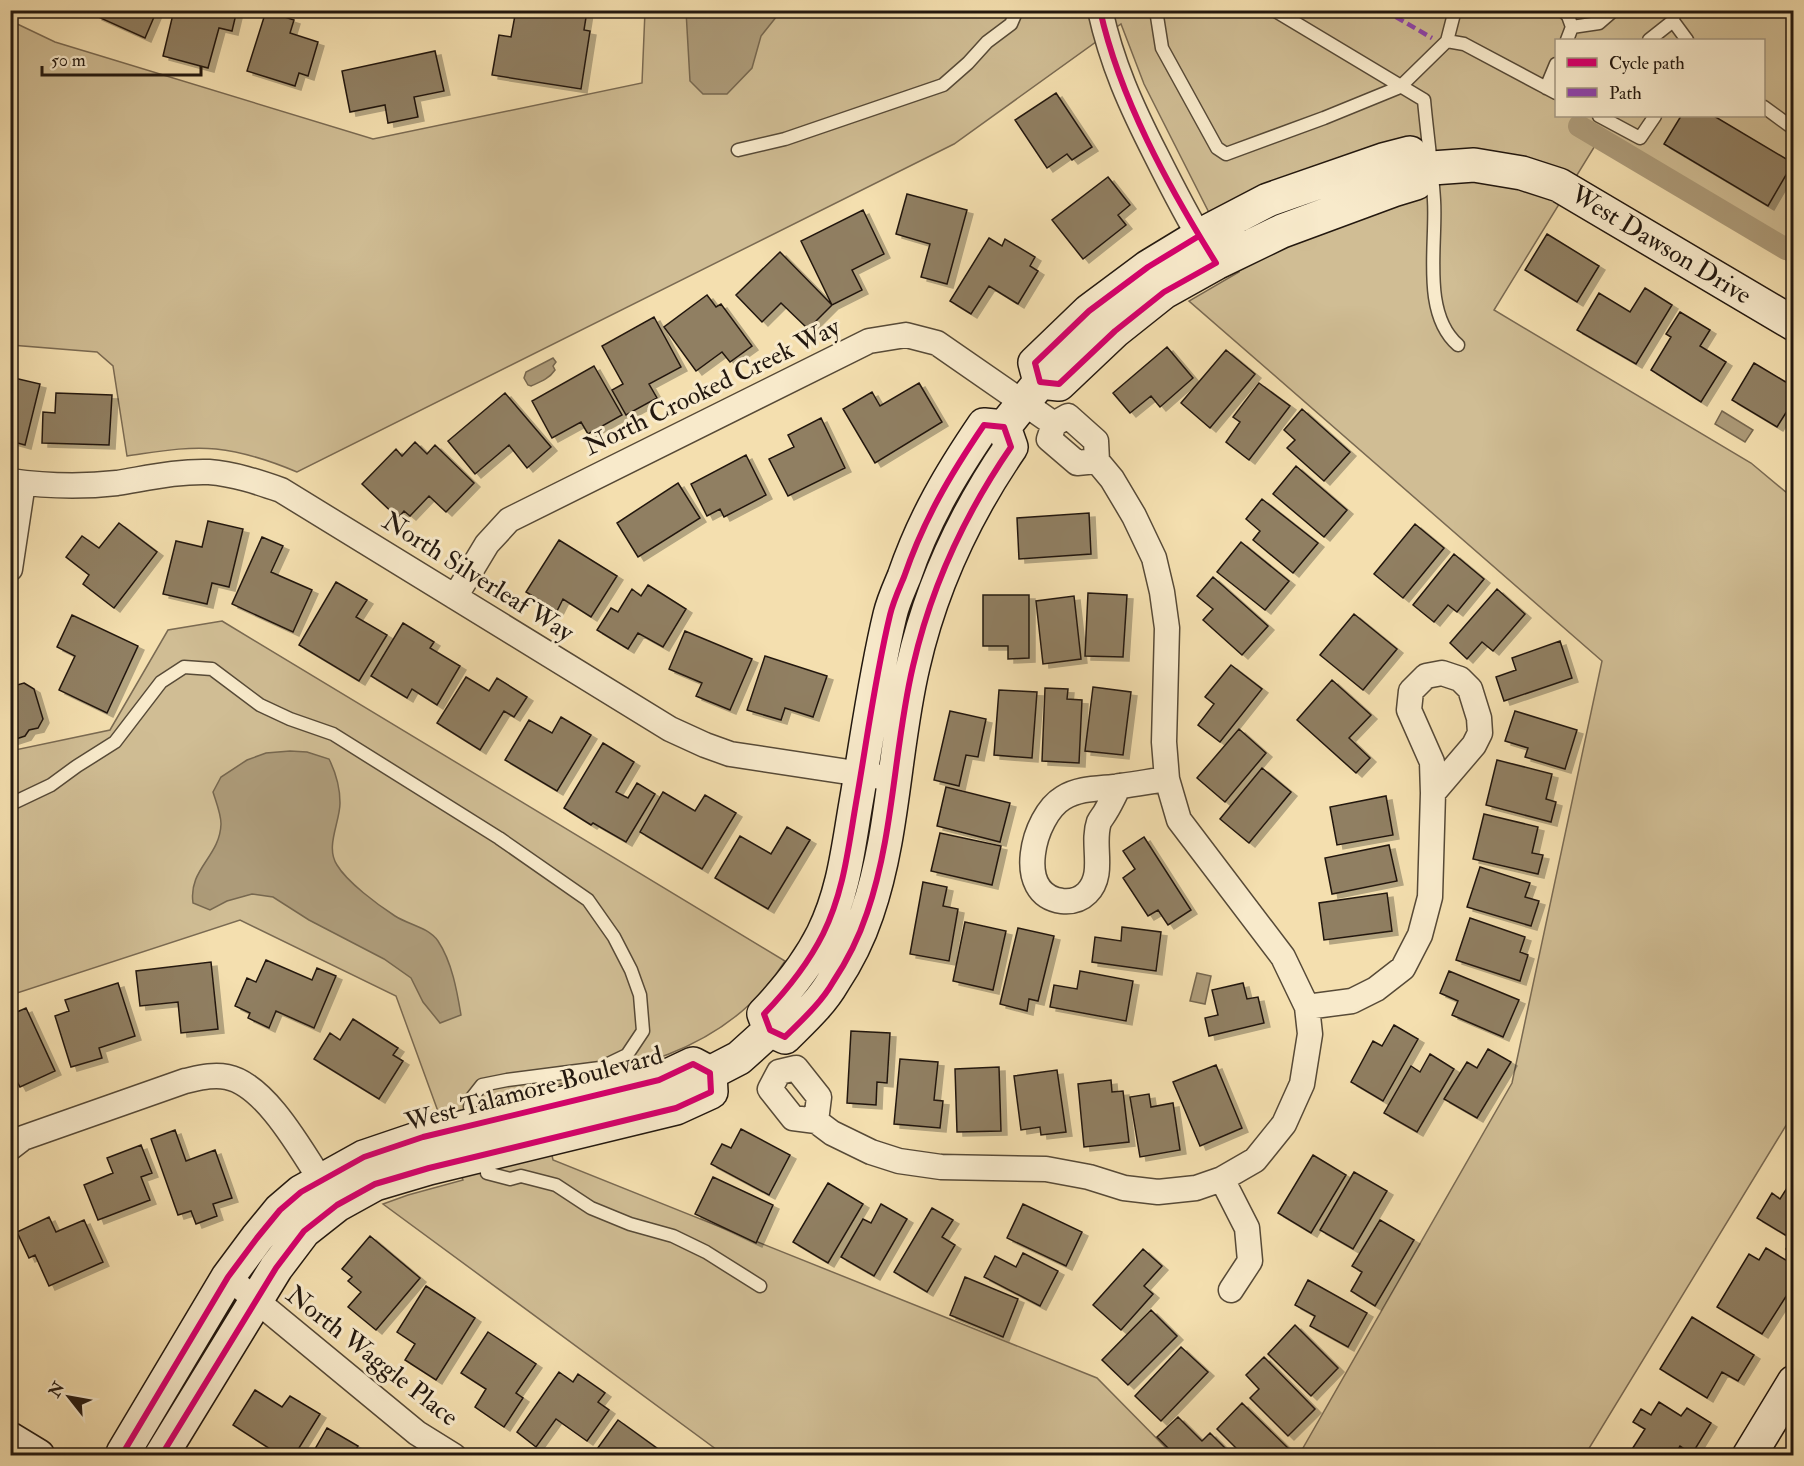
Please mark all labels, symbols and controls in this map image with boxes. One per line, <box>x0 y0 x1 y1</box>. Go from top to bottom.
scale bar <box>42 39 201 77</box>
legend <box>1555 39 1765 117</box>
text: 50 m <box>51 49 86 72</box>
text: Cycle path <box>1609 52 1685 75</box>
text: Path <box>1609 82 1642 105</box>
street label: West Dawson Drive <box>1564 178 1757 312</box>
street label: North Crooked Creek Way <box>579 311 846 463</box>
street label: North Silverleaf Way <box>376 505 580 649</box>
street label: West Talamore Boulevard <box>401 1039 666 1139</box>
street label: North Waggle Place <box>280 1279 465 1433</box>
north arrow <box>39 1367 99 1427</box>
text: N <box>44 1378 70 1402</box>

